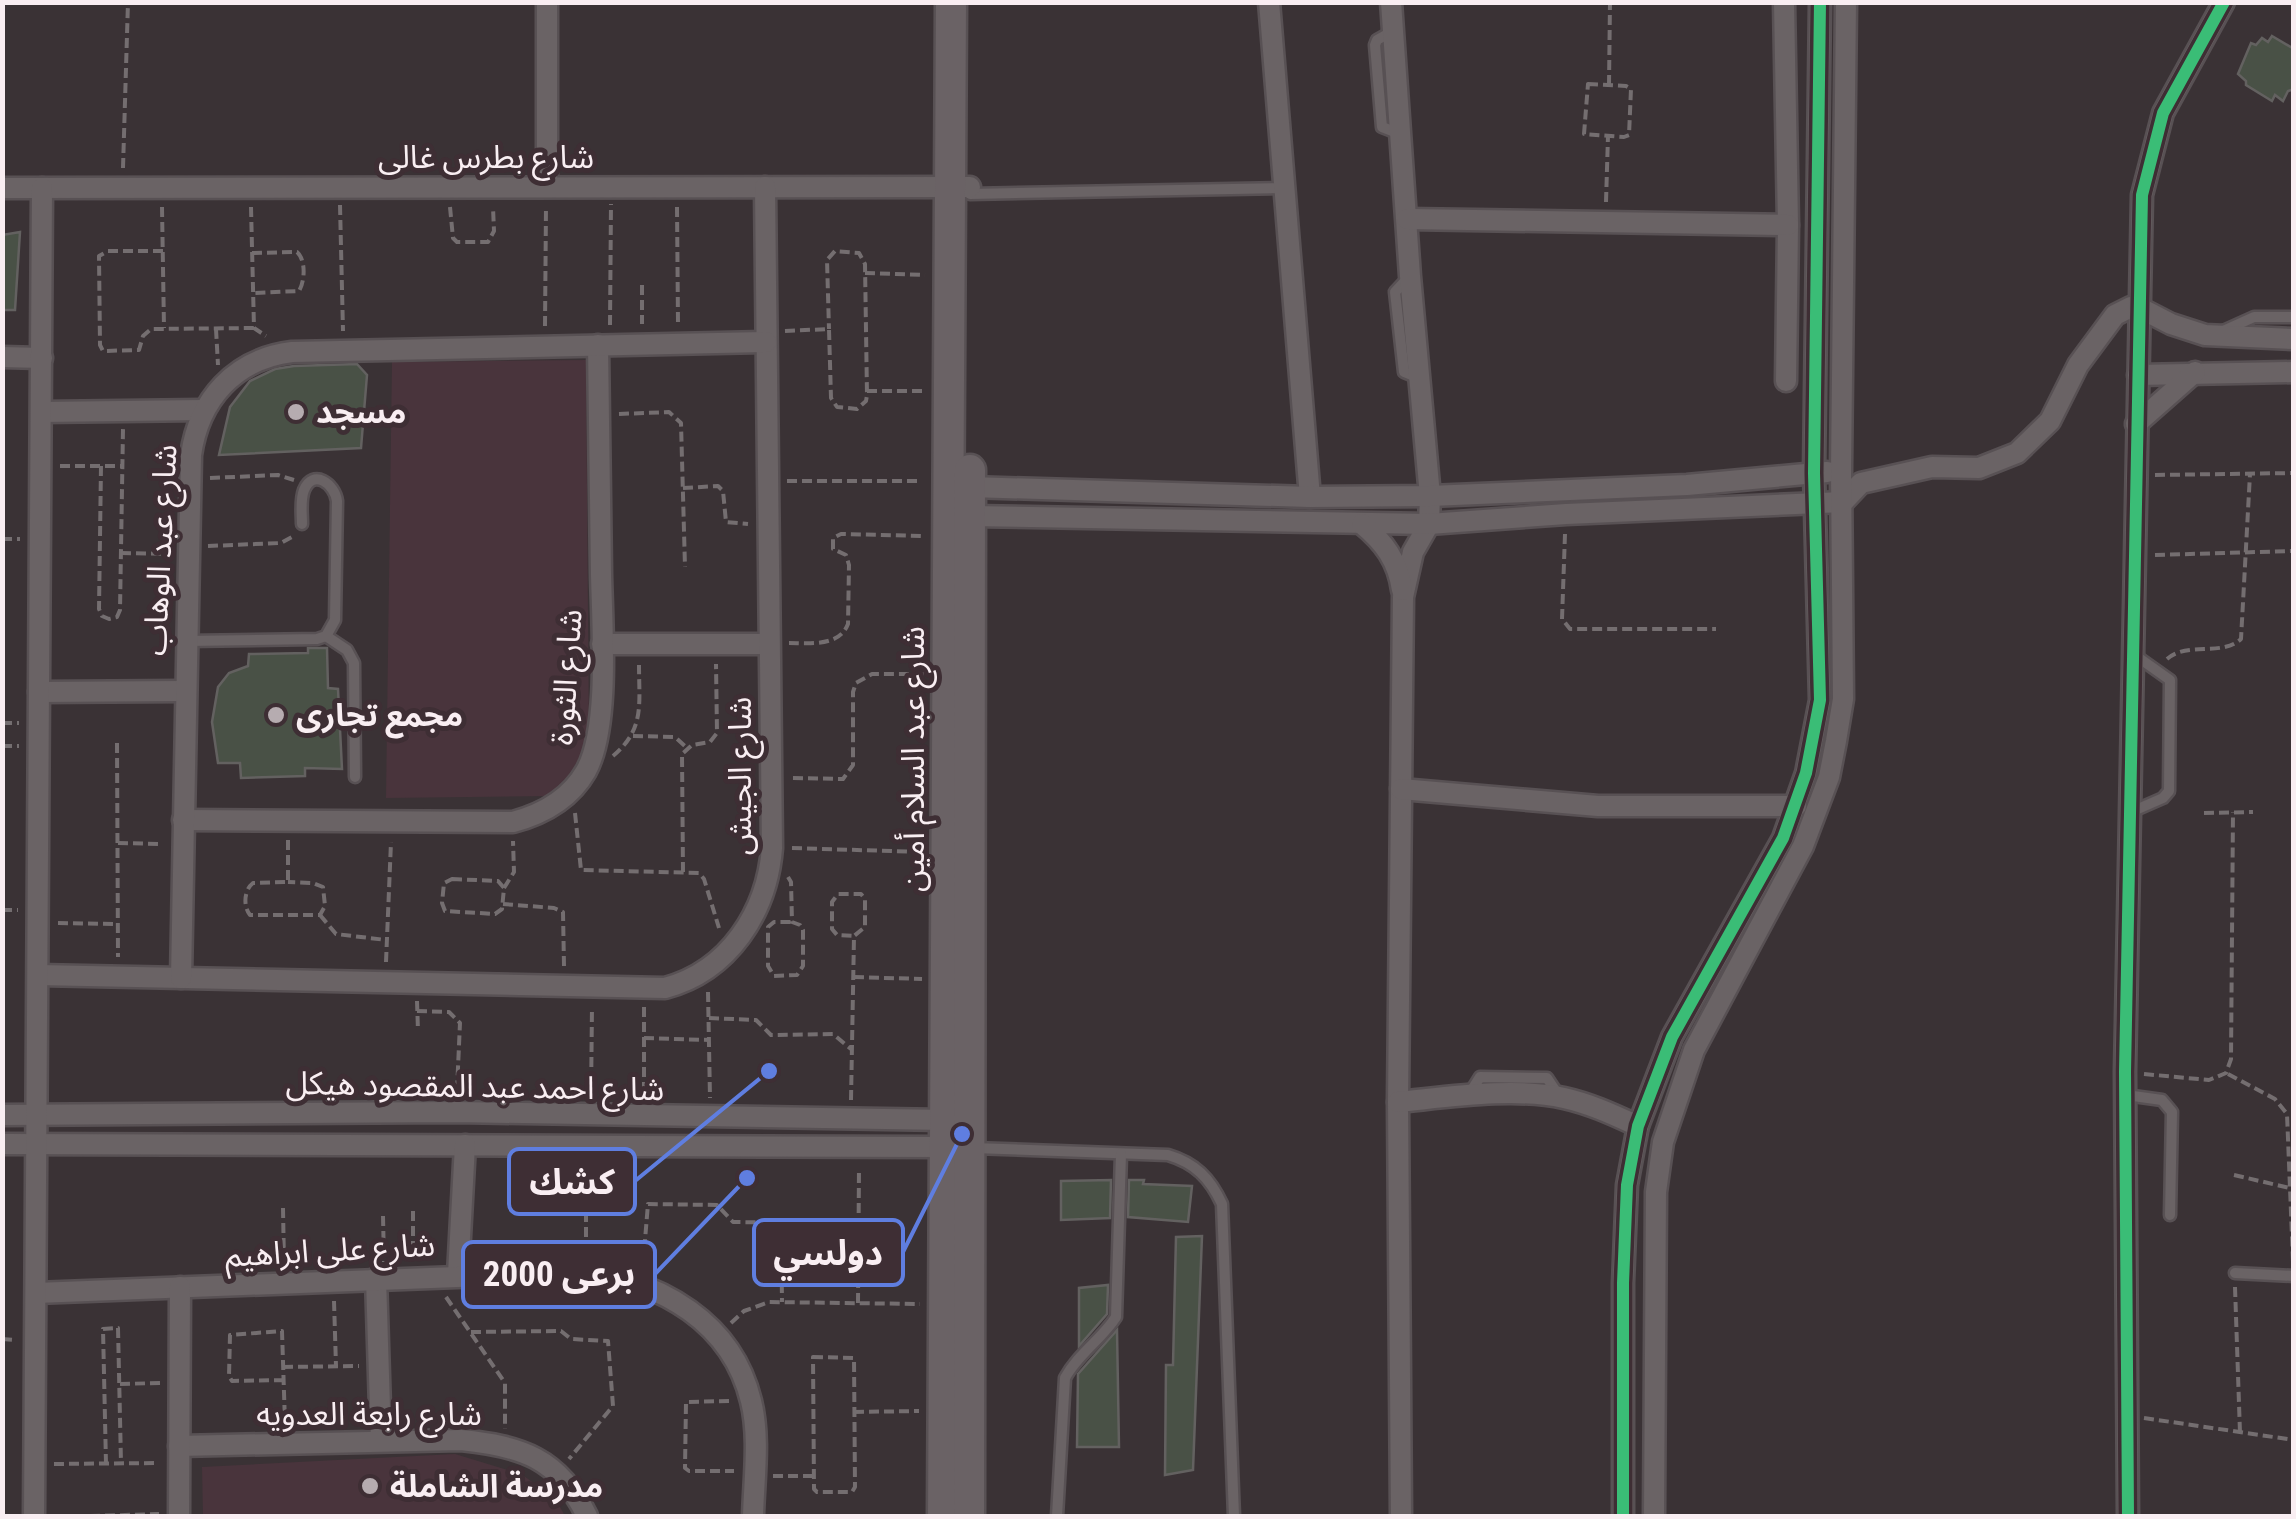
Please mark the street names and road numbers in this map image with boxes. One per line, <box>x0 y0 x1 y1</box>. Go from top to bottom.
street label: شارع بطرس غالى <box>378 138 594 181</box>
street label: شارع عبد الوهاب <box>135 443 190 657</box>
street label: شارع الثورة <box>542 608 595 747</box>
street label: شارع عبد السلام أمين <box>894 626 937 892</box>
street label: شارع الجيش <box>721 697 764 855</box>
street label: شارع احمد عبد المقصود هيكل <box>285 1064 665 1113</box>
street label: شارع على ابراهيم <box>224 1226 436 1279</box>
street label: شارع رابعة العدويه <box>256 1395 482 1438</box>

